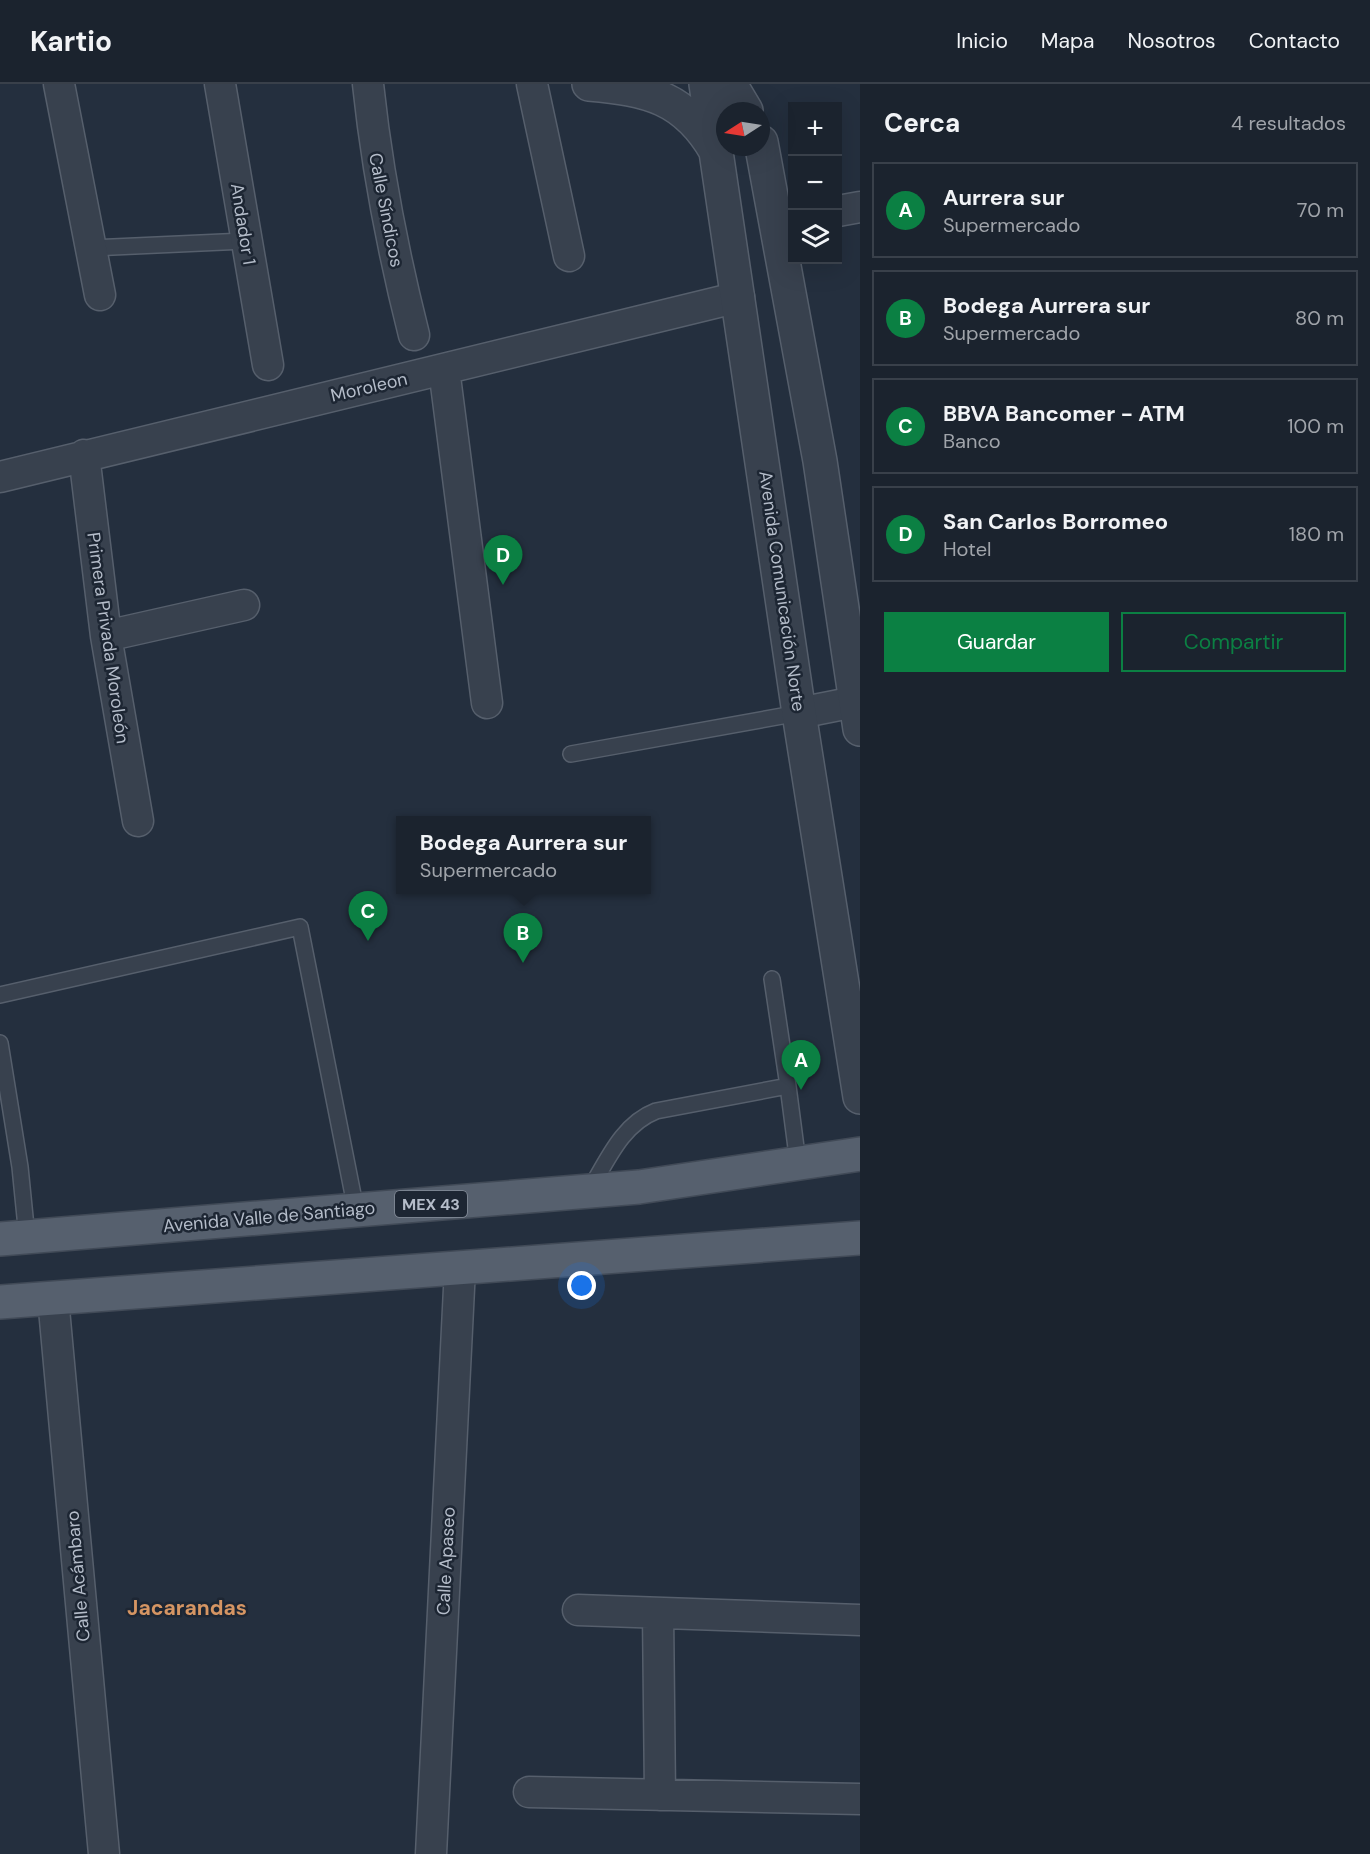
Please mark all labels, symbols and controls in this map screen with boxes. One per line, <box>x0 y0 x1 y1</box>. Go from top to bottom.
text: Kartio <box>30 23 112 60</box>
text: Inicio <box>956 27 1008 55</box>
text: Mapa <box>1041 27 1095 55</box>
text: Nosotros <box>1128 27 1216 55</box>
text: Contacto <box>1249 27 1340 55</box>
north arrow <box>716 102 770 156</box>
map controls <box>788 102 842 264</box>
button: + <box>788 102 842 156</box>
text: Cerca <box>884 106 960 140</box>
text: 4 resultados <box>1231 110 1346 136</box>
street label: Calle Síndicos <box>363 151 409 269</box>
button: − <box>788 156 842 210</box>
street label: Andador 1 <box>225 181 261 267</box>
text: Aurrera sur <box>943 183 1064 212</box>
text: A <box>898 197 913 223</box>
text: 70 m <box>1297 197 1344 223</box>
button: layers <box>788 210 842 264</box>
text: Supermercado <box>943 212 1080 238</box>
text: Bodega Aurrera sur <box>943 291 1150 320</box>
text: B <box>899 305 912 331</box>
text: 80 m <box>1295 305 1344 331</box>
text: Supermercado <box>943 320 1080 346</box>
street label: Moroleon <box>328 367 410 407</box>
text: BBVA Bancomer - ATM <box>943 399 1185 428</box>
text: C <box>898 413 913 439</box>
text: 100 m <box>1287 413 1344 439</box>
text: Banco <box>943 428 1001 454</box>
street label: Avenida Comunicación Norte <box>753 469 811 713</box>
text: San Carlos Borromeo <box>943 507 1168 536</box>
text: D <box>898 521 913 547</box>
text: 180 m <box>1289 521 1344 547</box>
street label: Primera Privada Moroleón <box>81 531 135 745</box>
pin: D <box>484 536 522 585</box>
text: Hotel <box>943 536 991 562</box>
button: Guardar <box>884 612 1109 672</box>
button: Compartir <box>1121 612 1346 672</box>
popup <box>396 816 651 894</box>
text: Bodega Aurrera sur <box>420 828 627 857</box>
text: Supermercado <box>420 857 557 883</box>
pin: C <box>348 892 388 941</box>
pin: B <box>504 914 542 963</box>
pin: A <box>782 1040 820 1090</box>
road number: MEX 43 <box>395 1191 467 1217</box>
street label: Avenida Valle de Santiago <box>162 1196 376 1238</box>
your location <box>567 1271 596 1300</box>
street label: Calle Apaseo <box>431 1506 461 1616</box>
street label: Calle Acámbaro <box>60 1510 96 1642</box>
district label: Jacarandas <box>127 1594 247 1622</box>

